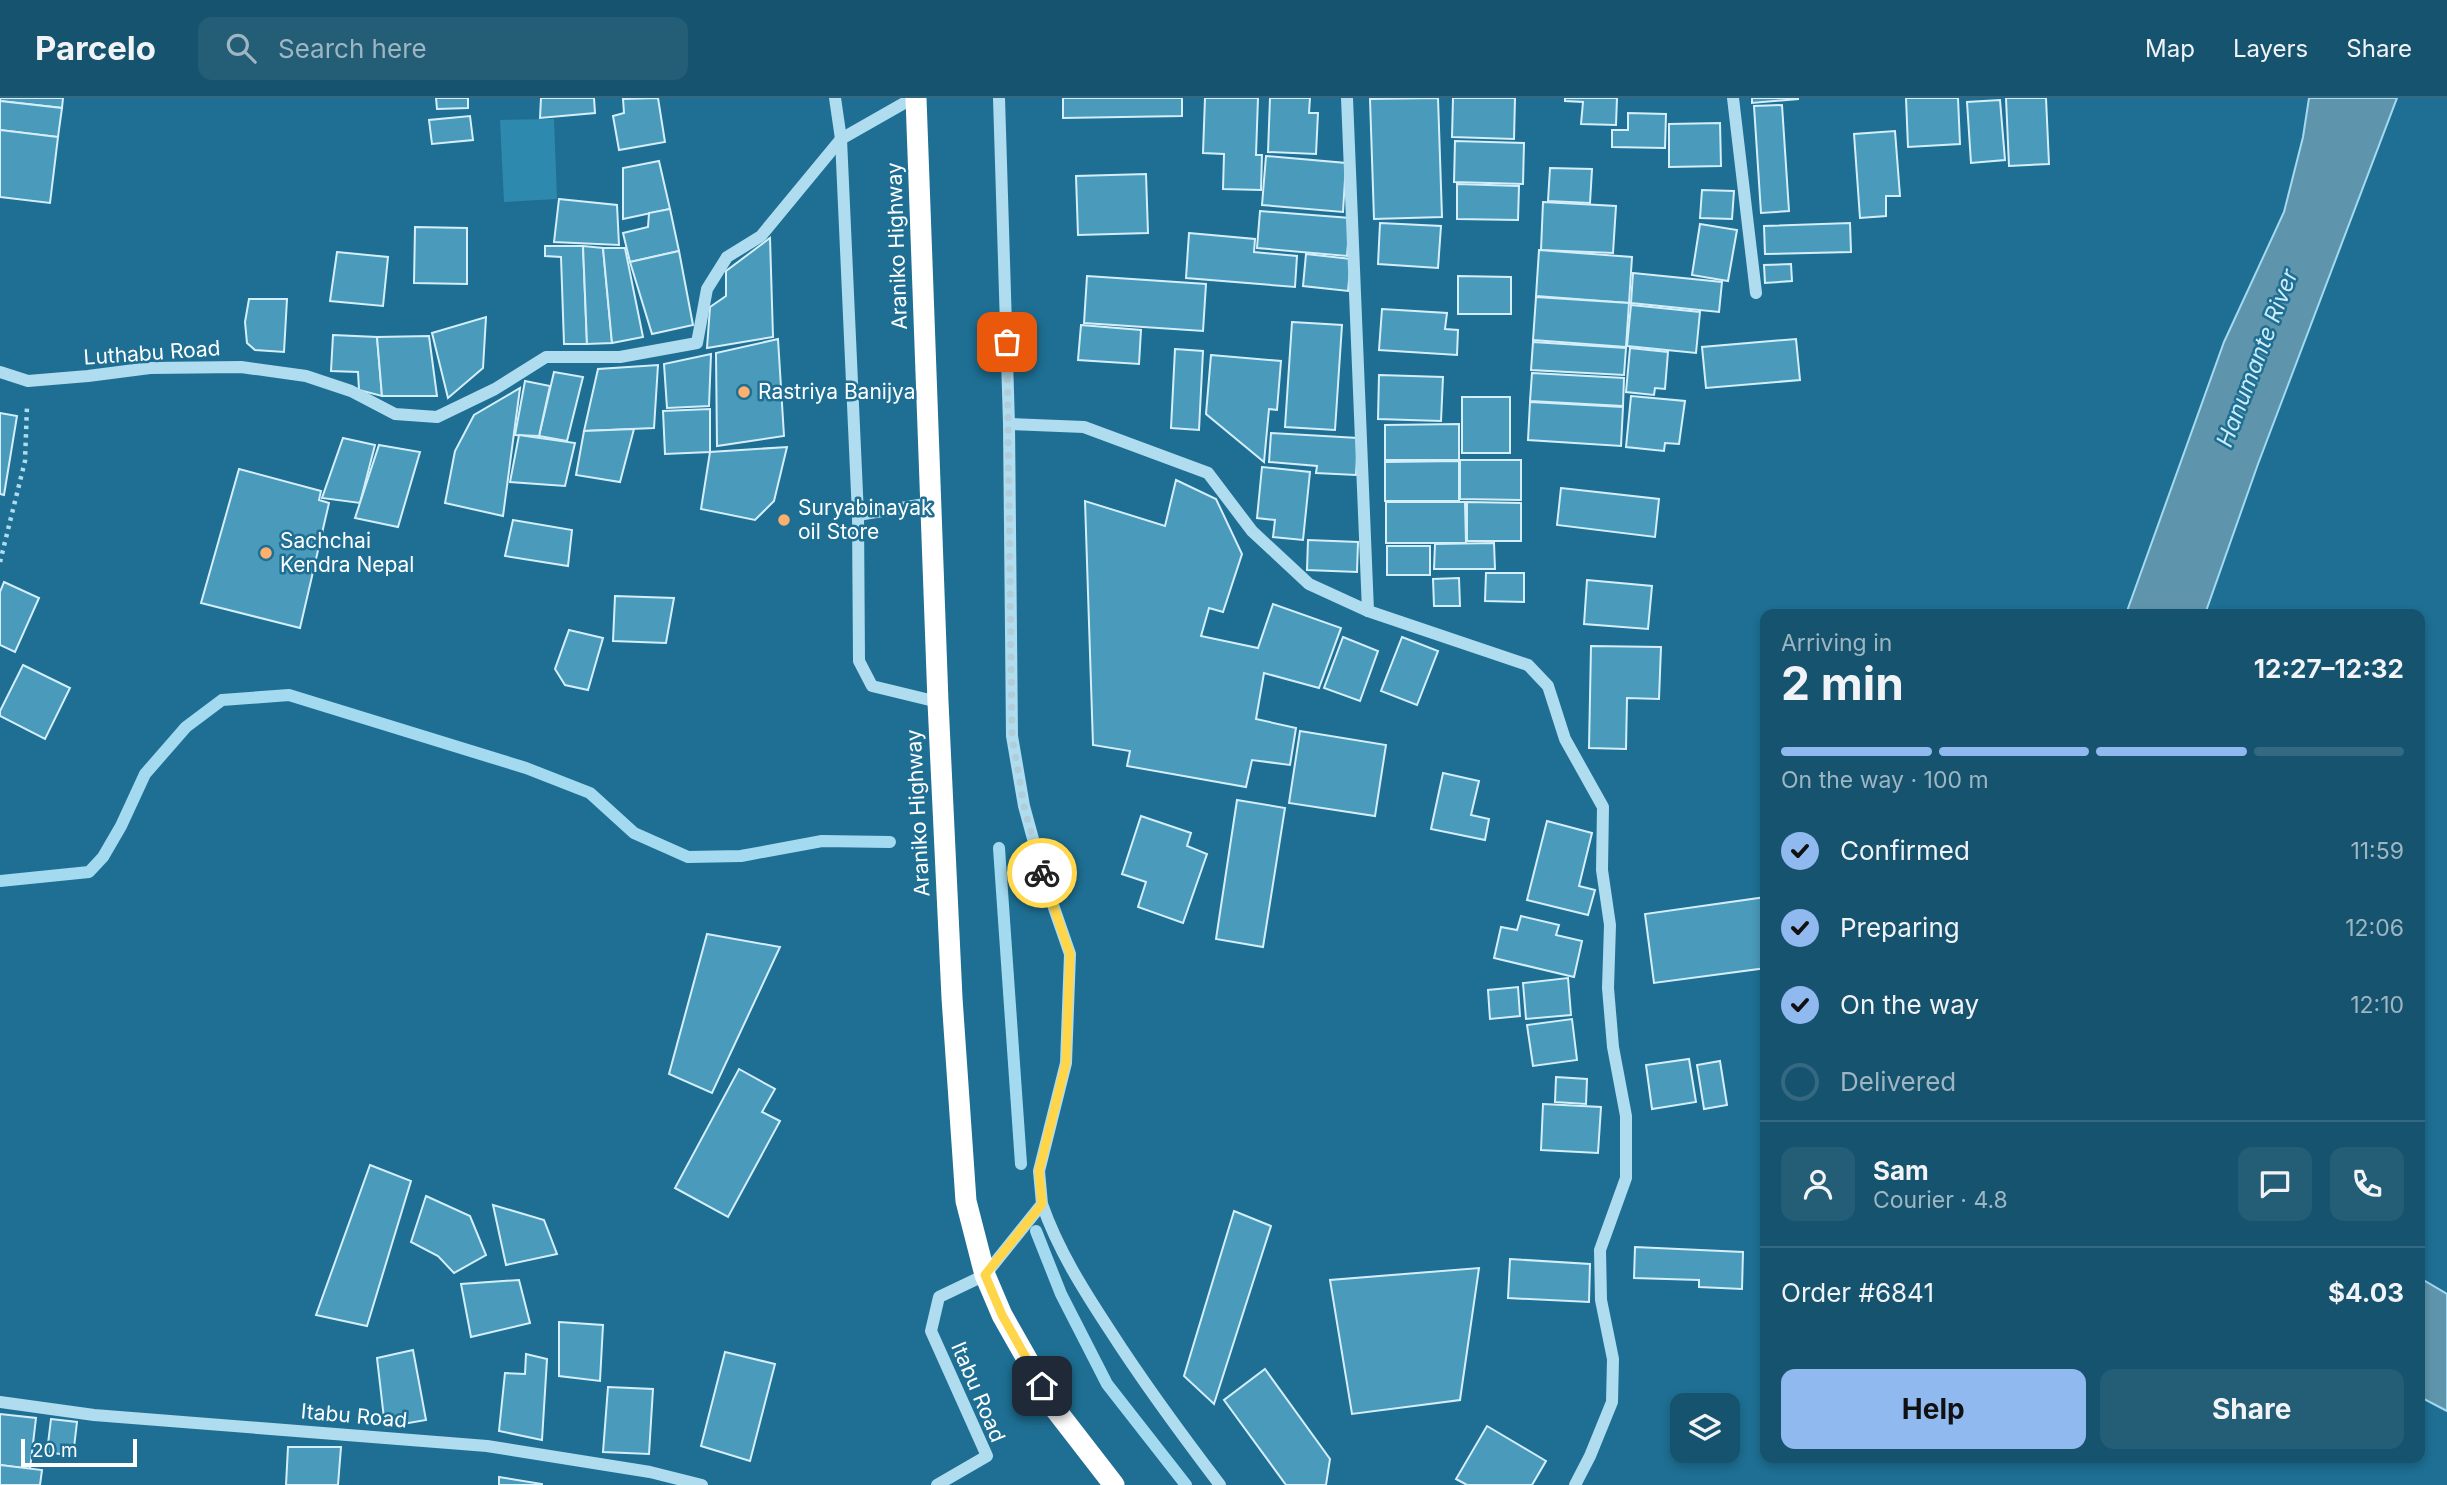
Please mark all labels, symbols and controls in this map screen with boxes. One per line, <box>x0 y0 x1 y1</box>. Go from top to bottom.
search box <box>198 17 688 80</box>
text: Parcelo <box>35 28 156 68</box>
icon: search <box>222 29 260 67</box>
text: Search here <box>278 33 427 64</box>
text: Map <box>2145 34 2195 63</box>
text: Layers <box>2233 34 2308 63</box>
text: Share <box>2346 34 2412 63</box>
street label: Araniko Highway <box>881 162 912 330</box>
water label: Hanumante River <box>2210 264 2304 451</box>
pin <box>977 312 1037 372</box>
icon: bag <box>988 323 1026 361</box>
street label: Luthabu Road <box>83 335 221 370</box>
place label: Rastriya Banijya <box>758 379 915 404</box>
marker: Rastriya Banijya <box>736 384 752 400</box>
place label: Suryabinayak oil Store <box>798 495 933 544</box>
marker: Suryabinayak oil Store <box>776 512 792 528</box>
place label: Sachchai Kendra Nepal <box>280 528 414 577</box>
marker: Sachchai Kendra Nepal <box>258 545 274 561</box>
text: Arriving in <box>1781 629 1892 657</box>
text: 12:27–12:32 <box>2254 653 2404 684</box>
text: 2 min <box>1781 655 1904 711</box>
street label: Araniko Highway <box>901 728 934 897</box>
text: On the way · 100 m <box>1781 766 1989 794</box>
icon: check <box>1781 832 1819 870</box>
text: Confirmed <box>1840 835 1970 866</box>
text: 11:59 <box>2350 837 2404 865</box>
courier <box>1007 838 1077 908</box>
icon: bike <box>1023 854 1061 892</box>
icon: check <box>1781 909 1819 947</box>
text: Preparing <box>1840 912 1960 943</box>
text: 12:06 <box>2345 914 2404 942</box>
icon: check <box>1781 986 1819 1024</box>
text: On the way <box>1840 989 1979 1020</box>
text: 12:10 <box>2350 991 2404 1019</box>
text: Delivered <box>1840 1066 1956 1097</box>
button: person <box>1781 1147 1855 1221</box>
button: chat <box>2238 1147 2312 1221</box>
button: phone <box>2330 1147 2404 1221</box>
text: Sam <box>1873 1155 1929 1186</box>
text: Courier · 4.8 <box>1873 1186 2008 1214</box>
text: Order #6841 <box>1781 1277 1934 1308</box>
text: $4.03 <box>2328 1277 2404 1308</box>
street label: Itabu Road <box>946 1338 1011 1446</box>
pin <box>1012 1356 1072 1416</box>
icon: home <box>1023 1367 1061 1405</box>
button: Help <box>1781 1369 2086 1449</box>
button: Share <box>2100 1369 2404 1449</box>
map controls <box>1670 1393 1740 1463</box>
button: layers <box>1670 1393 1740 1463</box>
street label: Itabu Road <box>300 1398 408 1433</box>
scale bar <box>21 1436 136 1468</box>
text: 20 m <box>32 1439 78 1462</box>

